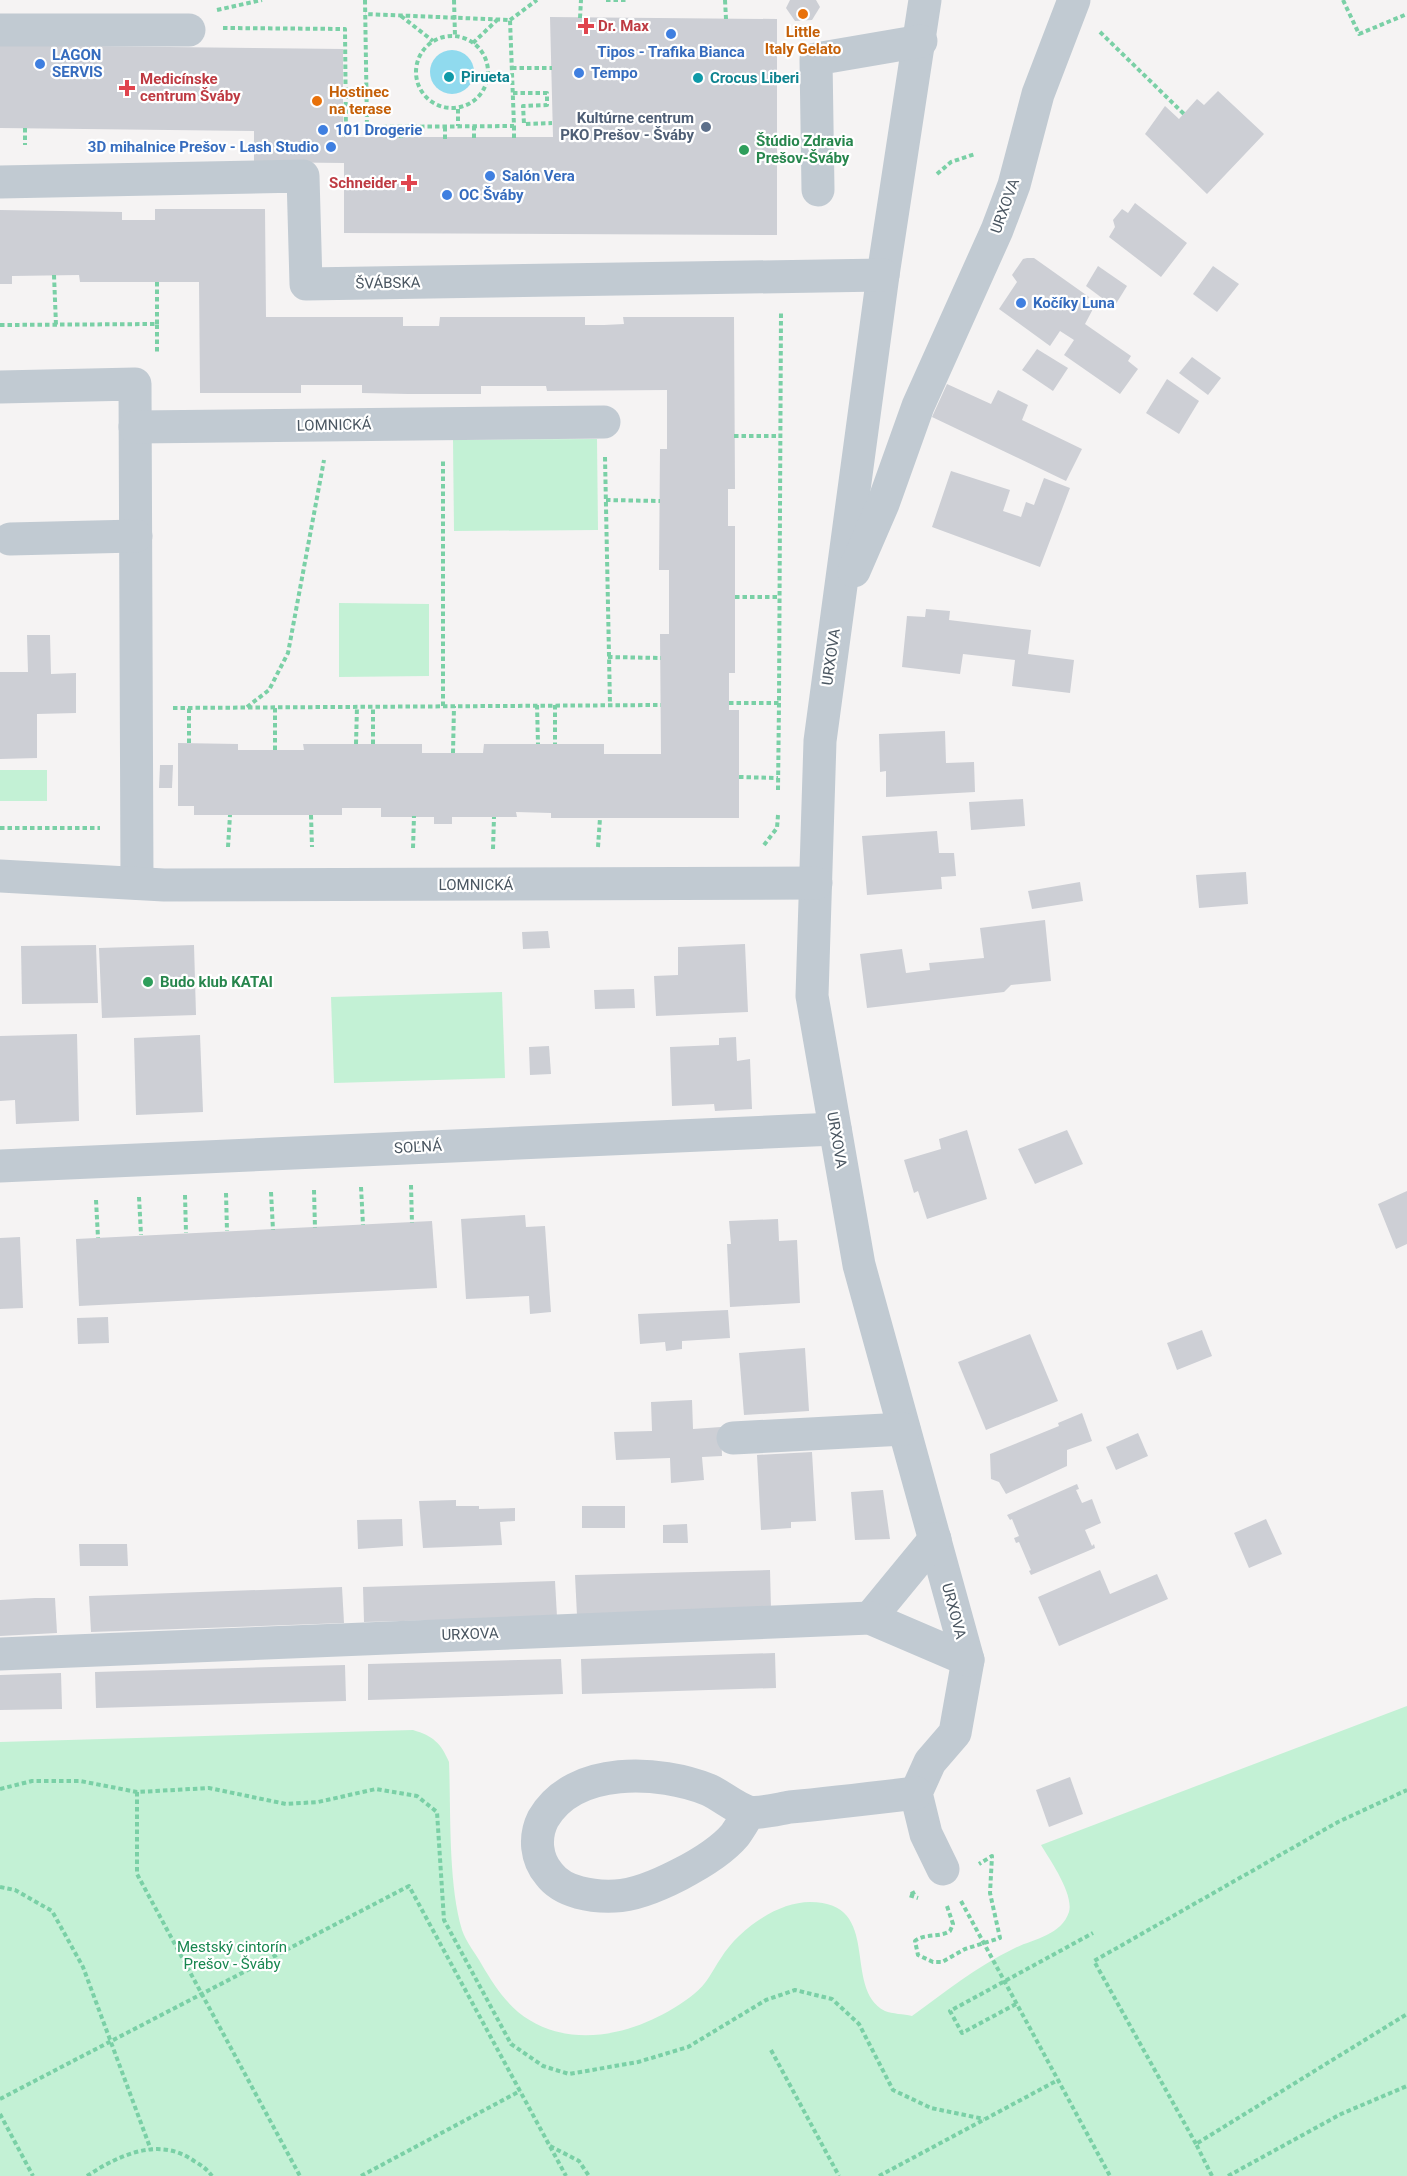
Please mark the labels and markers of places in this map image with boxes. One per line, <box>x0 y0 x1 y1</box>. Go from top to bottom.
marker: Little Italy Gelato <box>796 7 810 21</box>
place label: Dr. Max <box>598 17 649 35</box>
marker: Dr. Max <box>579 19 593 33</box>
place label: Little Italy Gelato <box>765 23 841 58</box>
marker: Tipos - Trafika Bianca <box>664 27 678 41</box>
place label: Tipos - Trafika Bianca <box>597 43 745 61</box>
place label: LAGON SERVIS <box>52 46 103 81</box>
marker: LAGON SERVIS <box>33 57 47 71</box>
place label: Tempo <box>591 64 638 82</box>
marker: Tempo <box>572 66 586 80</box>
place label: Pirueta <box>461 68 510 86</box>
place label: Crocus Liberi <box>710 69 799 87</box>
place label: Medicínske centrum Šváby <box>140 70 241 105</box>
marker: Pirueta <box>442 70 456 84</box>
marker: Crocus Liberi <box>691 71 705 85</box>
marker: Medicínske centrum Šváby <box>118 79 136 97</box>
place label: Hostinec na terase <box>329 83 391 118</box>
marker: Hostinec na terase <box>310 94 324 108</box>
place label: Kultúrne centrum PKO Prešov - Šváby <box>560 109 694 144</box>
marker: Kultúrne centrum PKO Prešov - Šváby <box>699 120 713 134</box>
place label: 101 Drogerie <box>335 121 422 139</box>
marker: 101 Drogerie <box>316 123 330 137</box>
place label: Štúdio Zdravia Prešov-Šváby <box>756 132 853 167</box>
place label: 3D mihalnice Prešov - Lash Studio <box>88 138 319 156</box>
marker: 3D mihalnice Prešov - Lash Studio <box>324 140 338 154</box>
marker: Štúdio Zdravia Prešov-Šváby <box>737 143 751 157</box>
place label: Salón Vera <box>502 167 575 185</box>
marker: Salón Vera <box>483 169 497 183</box>
place label: Schneider <box>329 174 398 192</box>
marker: Schneider <box>402 176 416 190</box>
place label: OC Šváby <box>459 186 524 204</box>
marker: OC Šváby <box>440 188 454 202</box>
place label: Kočíky Luna <box>1033 294 1115 312</box>
marker: Kočíky Luna <box>1014 296 1028 310</box>
place label: Budo klub KATAI <box>160 973 273 991</box>
marker: Budo klub KATAI <box>141 975 155 989</box>

